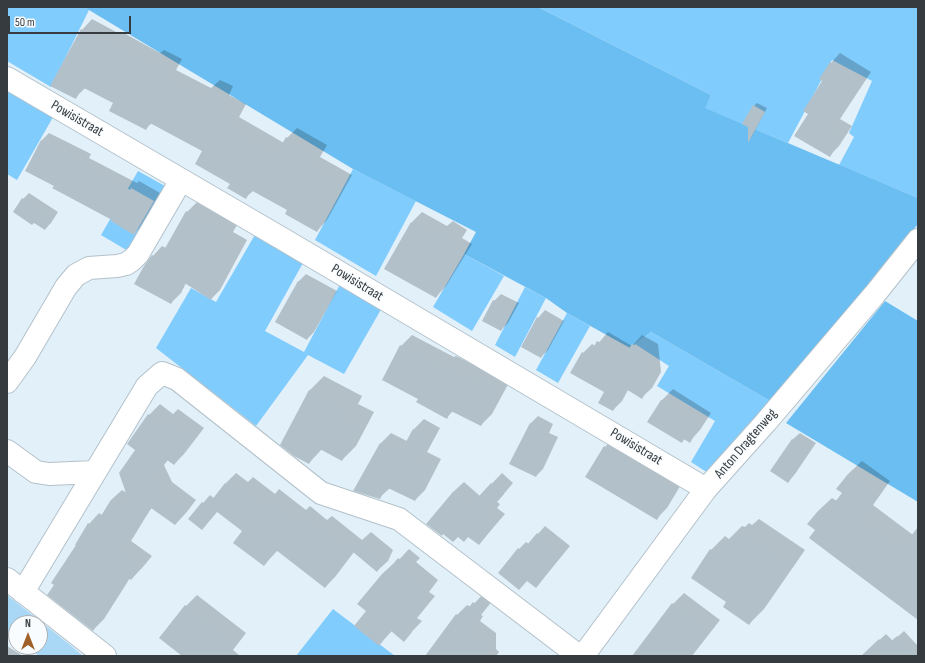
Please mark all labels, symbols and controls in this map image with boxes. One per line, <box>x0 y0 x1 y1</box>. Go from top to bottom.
scale bar <box>10 8 133 34</box>
text: 50 m <box>15 15 35 30</box>
street label: Powisistraat <box>48 97 106 141</box>
street label: Powisistraat <box>328 261 386 305</box>
street label: Anton Dragtenweg <box>711 406 781 482</box>
street label: Powisistraat <box>607 425 665 469</box>
north arrow <box>8 615 48 655</box>
text: N <box>25 617 31 630</box>

